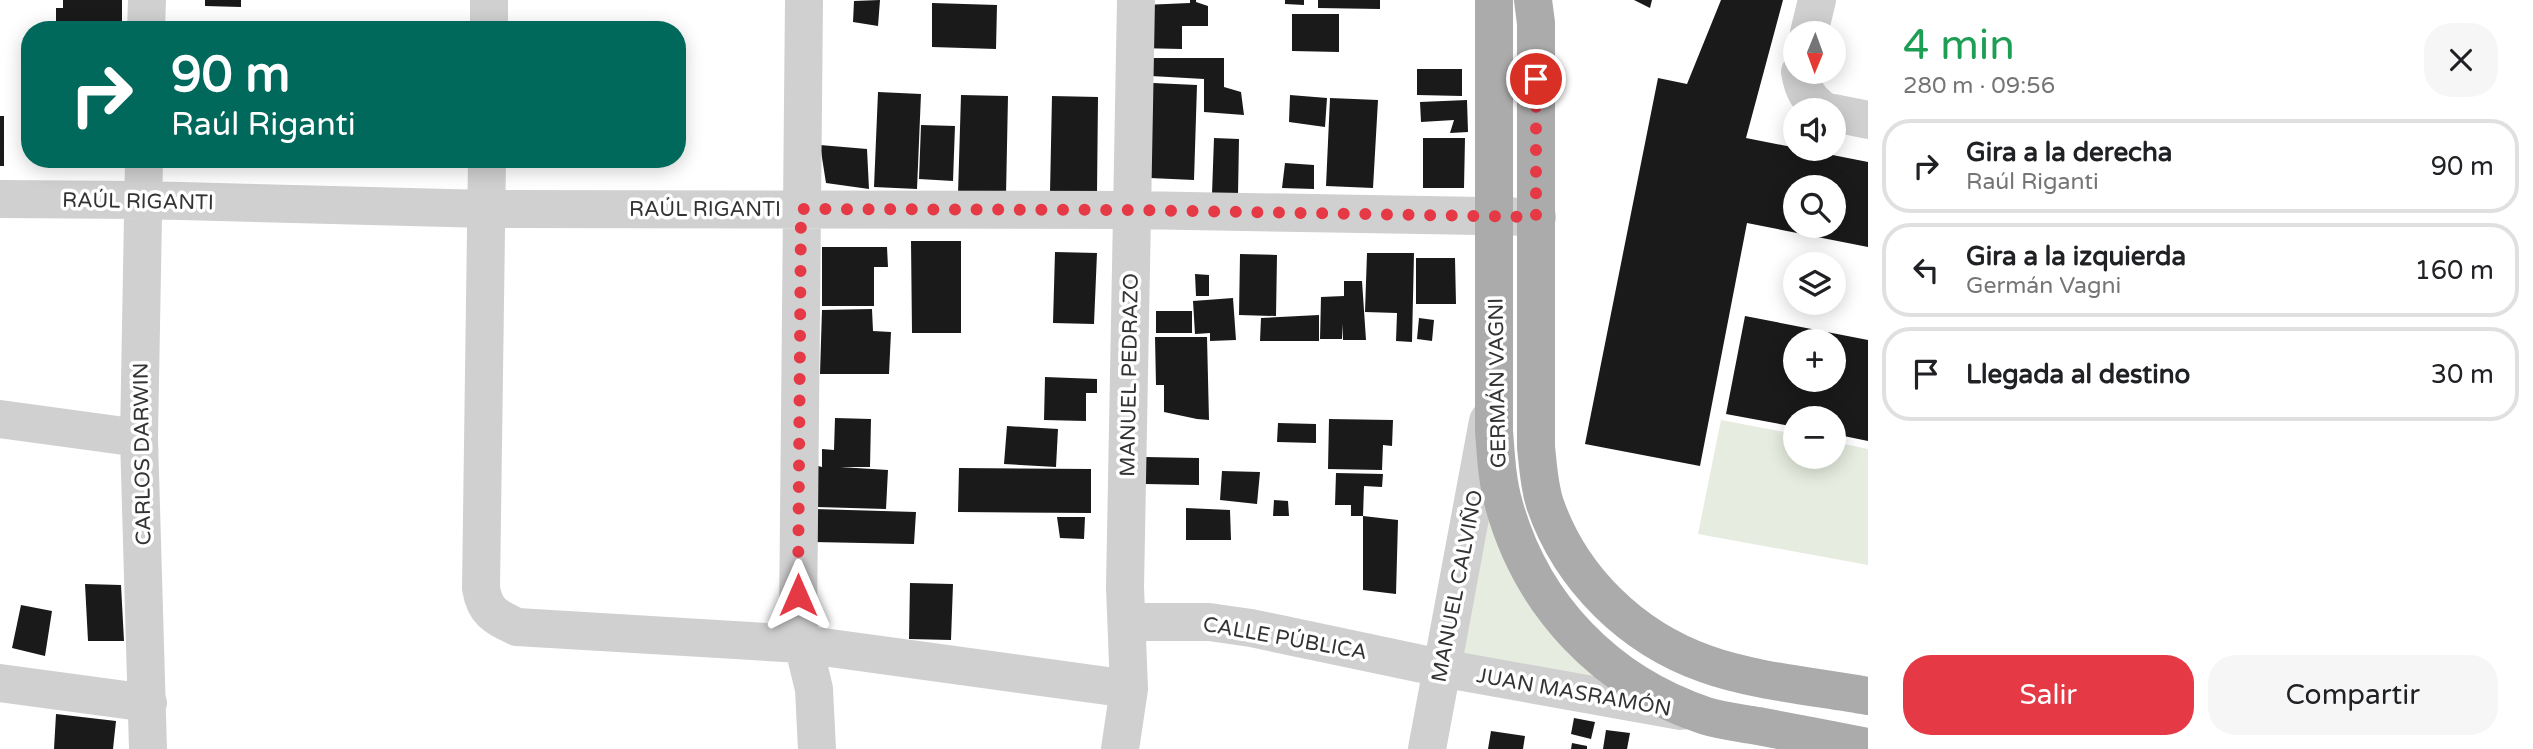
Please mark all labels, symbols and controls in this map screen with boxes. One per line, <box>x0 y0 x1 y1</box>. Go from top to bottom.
text: 4 min <box>1903 20 2015 71</box>
north arrow <box>1783 21 1846 84</box>
map controls <box>1783 21 1846 469</box>
button: close <box>2424 23 2498 97</box>
text: 90 m <box>171 46 290 105</box>
icon: right <box>56 49 147 140</box>
pin <box>1506 49 1566 109</box>
icon: arrive <box>1517 60 1555 98</box>
text: 280 m · 09:56 <box>1903 72 2055 100</box>
button: sound <box>1783 98 1846 161</box>
text: Raúl Riganti <box>171 106 356 144</box>
text: Gira a la derecha <box>1966 137 2172 168</box>
icon: right <box>1907 147 1945 185</box>
text: 90 m <box>2431 151 2494 182</box>
text: Raúl Riganti <box>1966 168 2099 196</box>
button: search <box>1783 175 1846 238</box>
street label: RAÚL RIGANTI <box>62 188 214 215</box>
street label: RAÚL RIGANTI <box>629 197 781 222</box>
text: Gira a la izquierda <box>1966 241 2186 272</box>
icon: left <box>1907 251 1945 289</box>
button: layers <box>1783 252 1846 315</box>
text: 160 m <box>2414 255 2494 286</box>
text: Germán Vagni <box>1966 272 2121 300</box>
street label: MANUEL PEDRAZO <box>1115 273 1144 477</box>
street label: GERMÁN VAGNI <box>1484 298 1511 468</box>
button: + <box>1783 329 1846 392</box>
icon: arrive <box>1907 355 1945 393</box>
text: Llegada al destino <box>1966 359 2190 390</box>
text: 30 m <box>2431 359 2494 390</box>
street label: CARLOS DARWIN <box>128 362 157 546</box>
button: − <box>1783 406 1846 469</box>
street label: MANUEL CALVIÑO <box>1427 488 1488 684</box>
position arrow <box>761 558 835 632</box>
street label: CALLE PÚBLICA <box>1201 612 1369 665</box>
button: Salir <box>1903 655 2194 735</box>
button: Compartir <box>2208 655 2498 735</box>
street label: JUAN MASRAMÓN <box>1475 663 1673 722</box>

